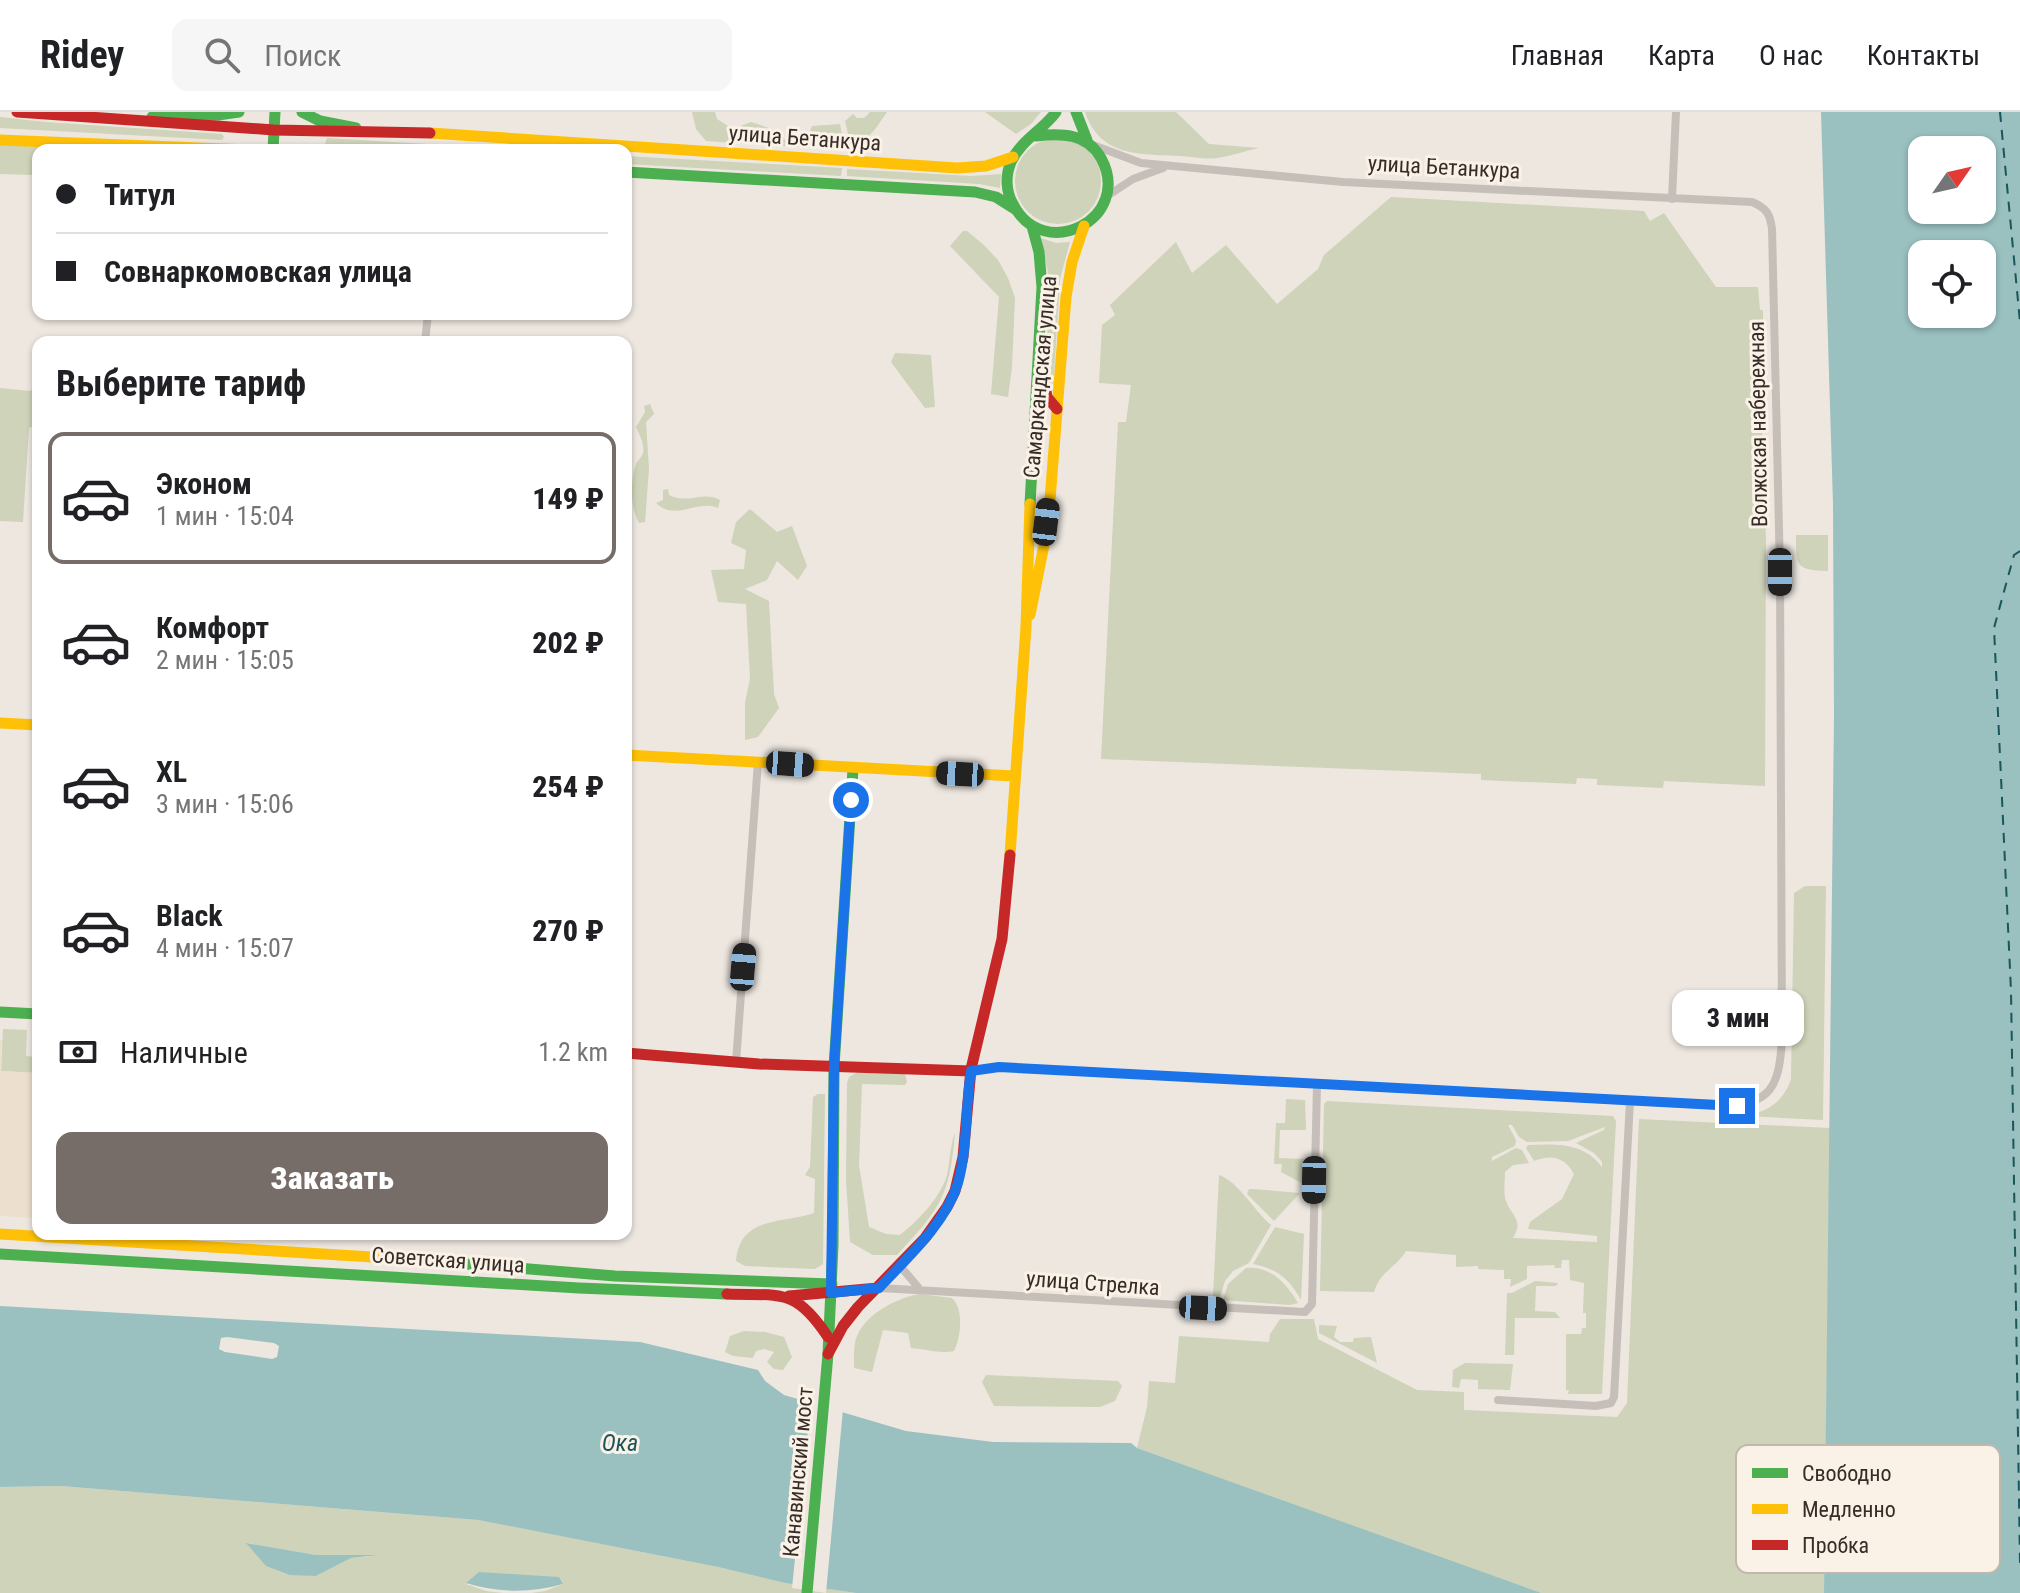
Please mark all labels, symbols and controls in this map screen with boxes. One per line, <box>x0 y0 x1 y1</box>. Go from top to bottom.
search box <box>172 19 732 91</box>
text: Ridey <box>40 33 124 77</box>
icon: search <box>200 33 244 77</box>
text: Поиск <box>264 38 342 73</box>
text: Главная <box>1511 39 1604 72</box>
text: Карта <box>1648 39 1715 72</box>
text: О нас <box>1759 39 1823 72</box>
text: Контакты <box>1867 39 1980 72</box>
street label: улица Бетанкура <box>728 120 882 156</box>
north arrow <box>1908 136 1996 224</box>
map controls <box>1908 136 1996 328</box>
street label: улица Бетанкура <box>1367 151 1521 183</box>
text: Титул <box>104 177 176 212</box>
button: locate <box>1908 240 1996 328</box>
text: Совнаркомовская улица <box>104 254 412 289</box>
street label: Самаркандская улица <box>1019 275 1061 479</box>
street label: Волжская набережная <box>1744 321 1772 527</box>
text: Выберите тариф <box>56 363 306 405</box>
icon: car <box>60 462 132 534</box>
text: Эконом <box>156 466 252 501</box>
text: 149 ₽ <box>532 481 604 516</box>
car <box>1031 497 1061 547</box>
text: 1 мин · 15:04 <box>156 501 294 531</box>
car <box>1768 548 1792 596</box>
icon: car <box>60 606 132 678</box>
text: Комфорт <box>156 610 269 645</box>
text: 202 ₽ <box>532 625 604 660</box>
text: 2 мин · 15:05 <box>156 645 294 675</box>
icon: car <box>60 750 132 822</box>
car <box>765 750 815 778</box>
text: XL <box>156 754 187 789</box>
car <box>935 761 985 787</box>
text: 254 ₽ <box>532 769 604 804</box>
route start <box>833 782 869 818</box>
text: 3 мин · 15:06 <box>156 789 294 819</box>
icon: car <box>60 894 132 966</box>
text: Black <box>156 898 223 933</box>
text: 270 ₽ <box>532 913 604 948</box>
text: 4 мин · 15:07 <box>156 933 294 963</box>
car <box>729 942 757 992</box>
callout: 3 мин <box>1671 990 1803 1046</box>
text: 3 мин <box>1707 1003 1769 1033</box>
icon: cash <box>56 1030 100 1074</box>
text: Наличные <box>120 1035 248 1070</box>
text: 1.2 km <box>538 1037 608 1067</box>
route end <box>1719 1088 1755 1124</box>
button: Заказать <box>56 1132 608 1224</box>
car <box>1302 1156 1326 1204</box>
street label: Советская улица <box>371 1242 525 1278</box>
street label: улица Стрелка <box>1025 1266 1161 1300</box>
car <box>1178 1295 1228 1321</box>
street label: Канавинский мост <box>778 1386 818 1558</box>
water label: Ока <box>602 1429 638 1457</box>
legend <box>1736 1445 2000 1573</box>
text: Свободно <box>1802 1461 1892 1486</box>
text: Медленно <box>1802 1497 1896 1522</box>
text: Пробка <box>1802 1533 1869 1558</box>

